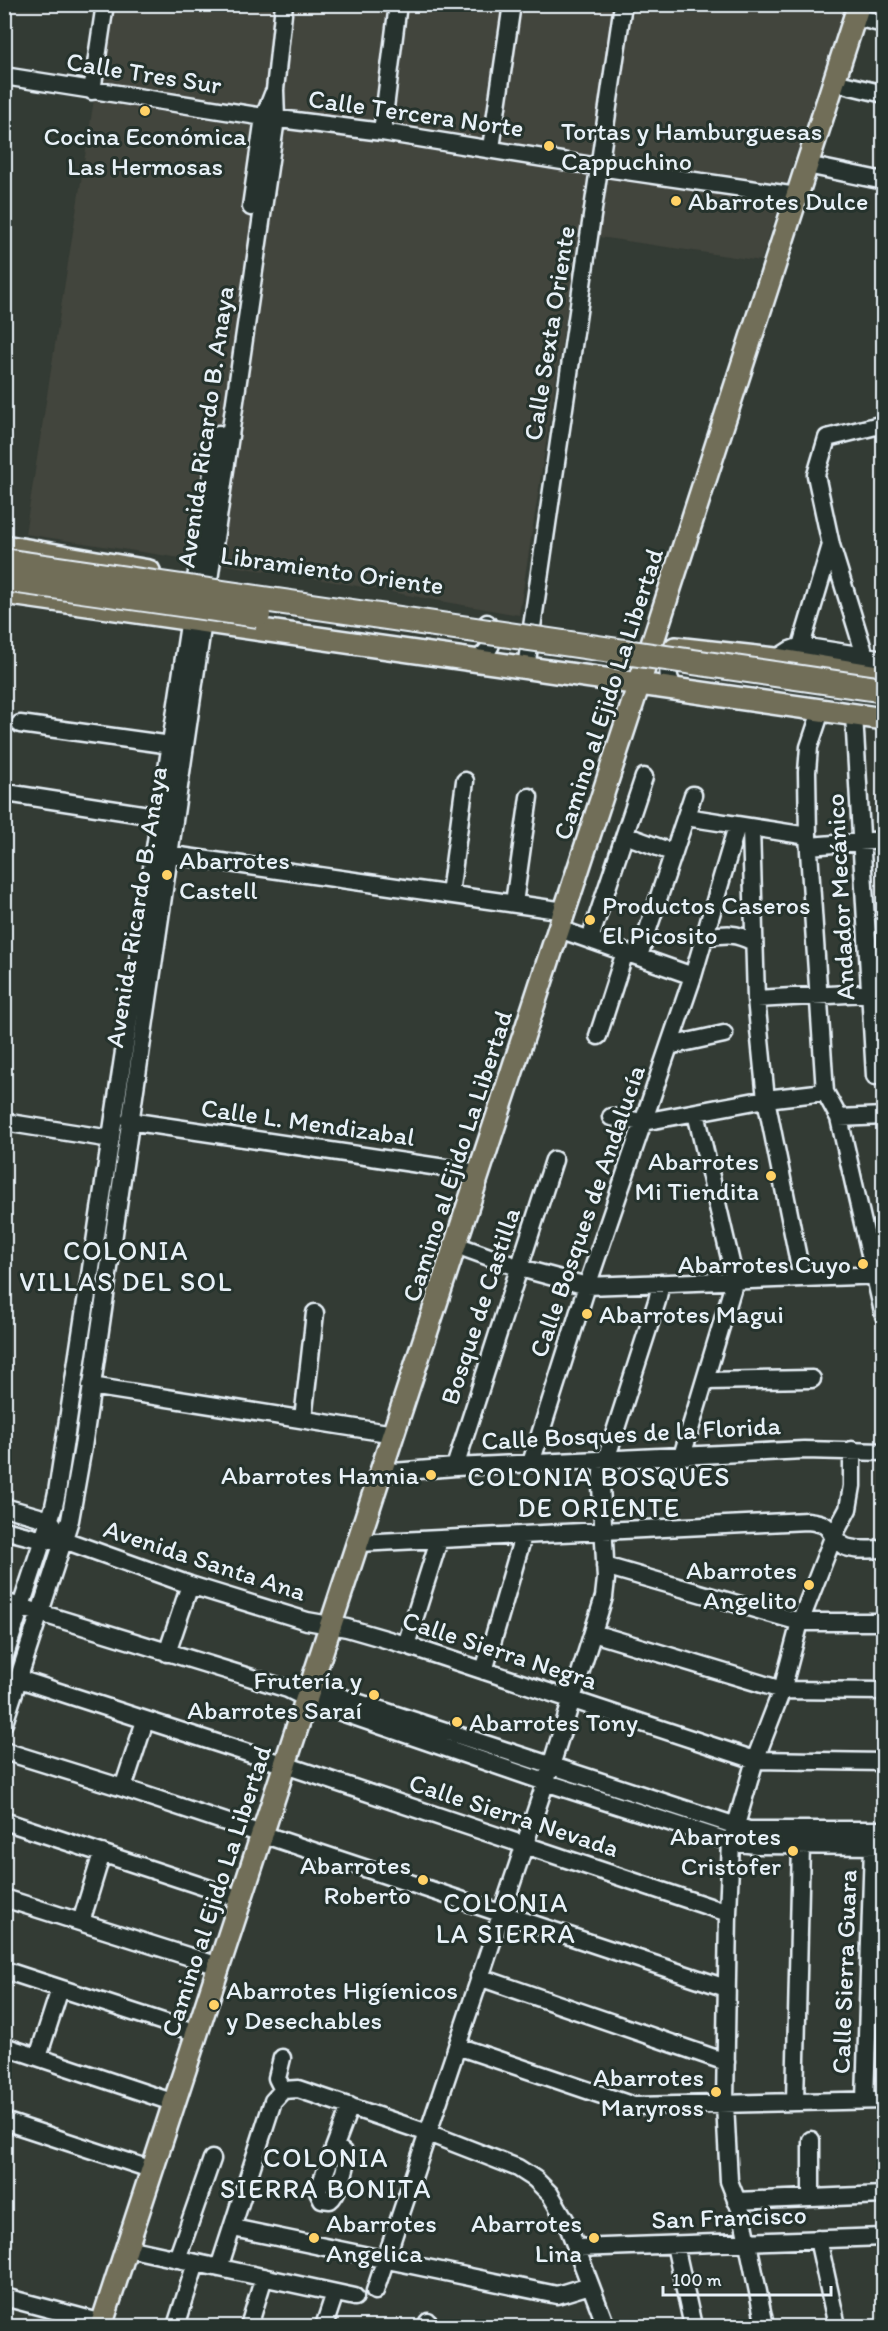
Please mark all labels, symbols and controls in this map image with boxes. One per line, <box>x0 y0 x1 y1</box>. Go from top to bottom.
street label: Calle Tres Sur <box>64 45 224 101</box>
street label: Calle Tercera Norte <box>306 82 526 144</box>
marker: Cocina Económica Las Hermosas <box>138 104 152 118</box>
place label: Tortas y Hamburguesas Cappuchino <box>561 115 822 177</box>
place label: Cocina Económica Las Hermosas <box>43 120 247 182</box>
marker: Tortas y Hamburguesas Cappuchino <box>542 139 556 153</box>
place label: Abarrotes Dulce <box>688 185 868 217</box>
marker: Abarrotes Dulce <box>669 194 683 208</box>
street label: Calle Sexta Oriente <box>516 223 582 443</box>
street label: Avenida Ricardo B. Anaya <box>169 284 241 570</box>
street label: Libramiento Oriente <box>218 538 446 602</box>
street label: Camino al Ejido La Libertad <box>546 544 670 844</box>
street label: Avenida Ricardo B. Anaya <box>98 764 174 1050</box>
street label: Andador Mecánico <box>819 793 861 1001</box>
place label: Abarrotes Castell <box>179 844 290 906</box>
marker: Abarrotes Castell <box>160 868 174 882</box>
place label: Productos Caseros El Picosito <box>602 889 811 951</box>
marker: Productos Caseros El Picosito <box>583 913 597 927</box>
street label: Camino al Ejido La Libertad <box>395 1006 519 1306</box>
street label: Calle Bosques de Andalucía <box>522 1060 652 1361</box>
street label: Calle L. Mendizabal <box>199 1091 417 1153</box>
place label: Abarrotes Mi Tiendita <box>634 1145 759 1207</box>
marker: Abarrotes Mi Tiendita <box>764 1169 778 1183</box>
street label: Bosque de Castilla <box>433 1203 527 1409</box>
district label: COLONIA VILLAS DEL SOL <box>19 1234 233 1298</box>
place label: Abarrotes Cuyo <box>678 1248 851 1280</box>
marker: Abarrotes Cuyo <box>856 1257 870 1271</box>
place label: Abarrotes Magui <box>599 1298 784 1330</box>
marker: Abarrotes Magui <box>580 1307 594 1321</box>
street label: Calle Bosques de la Florida <box>480 1409 782 1457</box>
place label: Abarrotes Hannia <box>221 1459 420 1491</box>
district label: COLONIA BOSQUES DE ORIENTE <box>467 1460 731 1524</box>
marker: Abarrotes Hannia <box>424 1468 438 1482</box>
street label: Avenida Santa Ana <box>100 1512 311 1608</box>
place label: Abarrotes Angelito <box>686 1554 797 1616</box>
marker: Abarrotes Angelito <box>802 1578 816 1592</box>
street label: Calle Sierra Negra <box>398 1603 602 1697</box>
place label: Frutería y Abarrotes Saraí <box>187 1664 362 1726</box>
marker: Frutería y Abarrotes Saraí <box>367 1688 381 1702</box>
place label: Abarrotes Tony <box>469 1706 638 1738</box>
marker: Abarrotes Tony <box>450 1715 464 1729</box>
street label: Camino al Ejido La Libertad <box>154 1741 278 2041</box>
street label: Calle Sierra Nevada <box>405 1766 623 1864</box>
place label: Abarrotes Cristofer <box>670 1820 781 1882</box>
marker: Abarrotes Cristofer <box>786 1844 800 1858</box>
place label: Abarrotes Roberto <box>300 1849 411 1911</box>
street label: Calle Sierra Guara <box>824 1869 864 2075</box>
marker: Abarrotes Roberto <box>416 1873 430 1887</box>
district label: COLONIA LA SIERRA <box>436 1886 576 1950</box>
place label: Abarrotes Higíenicos y Desechables <box>226 1974 458 2036</box>
marker: Abarrotes Higíenicos y Desechables <box>207 1998 221 2012</box>
place label: Abarrotes Maryross <box>593 2061 704 2123</box>
marker: Abarrotes Maryross <box>709 2085 723 2099</box>
district label: COLONIA SIERRA BONITA <box>220 2141 432 2205</box>
street label: San Francisco <box>651 2198 807 2236</box>
place label: Abarrotes Angelica <box>326 2207 437 2269</box>
place label: Abarrotes Lina <box>471 2207 582 2269</box>
marker: Abarrotes Angelica <box>307 2231 321 2245</box>
marker: Abarrotes Lina <box>587 2231 601 2245</box>
scale bar <box>663 2259 831 2297</box>
text: 100 m <box>672 2269 722 2291</box>

